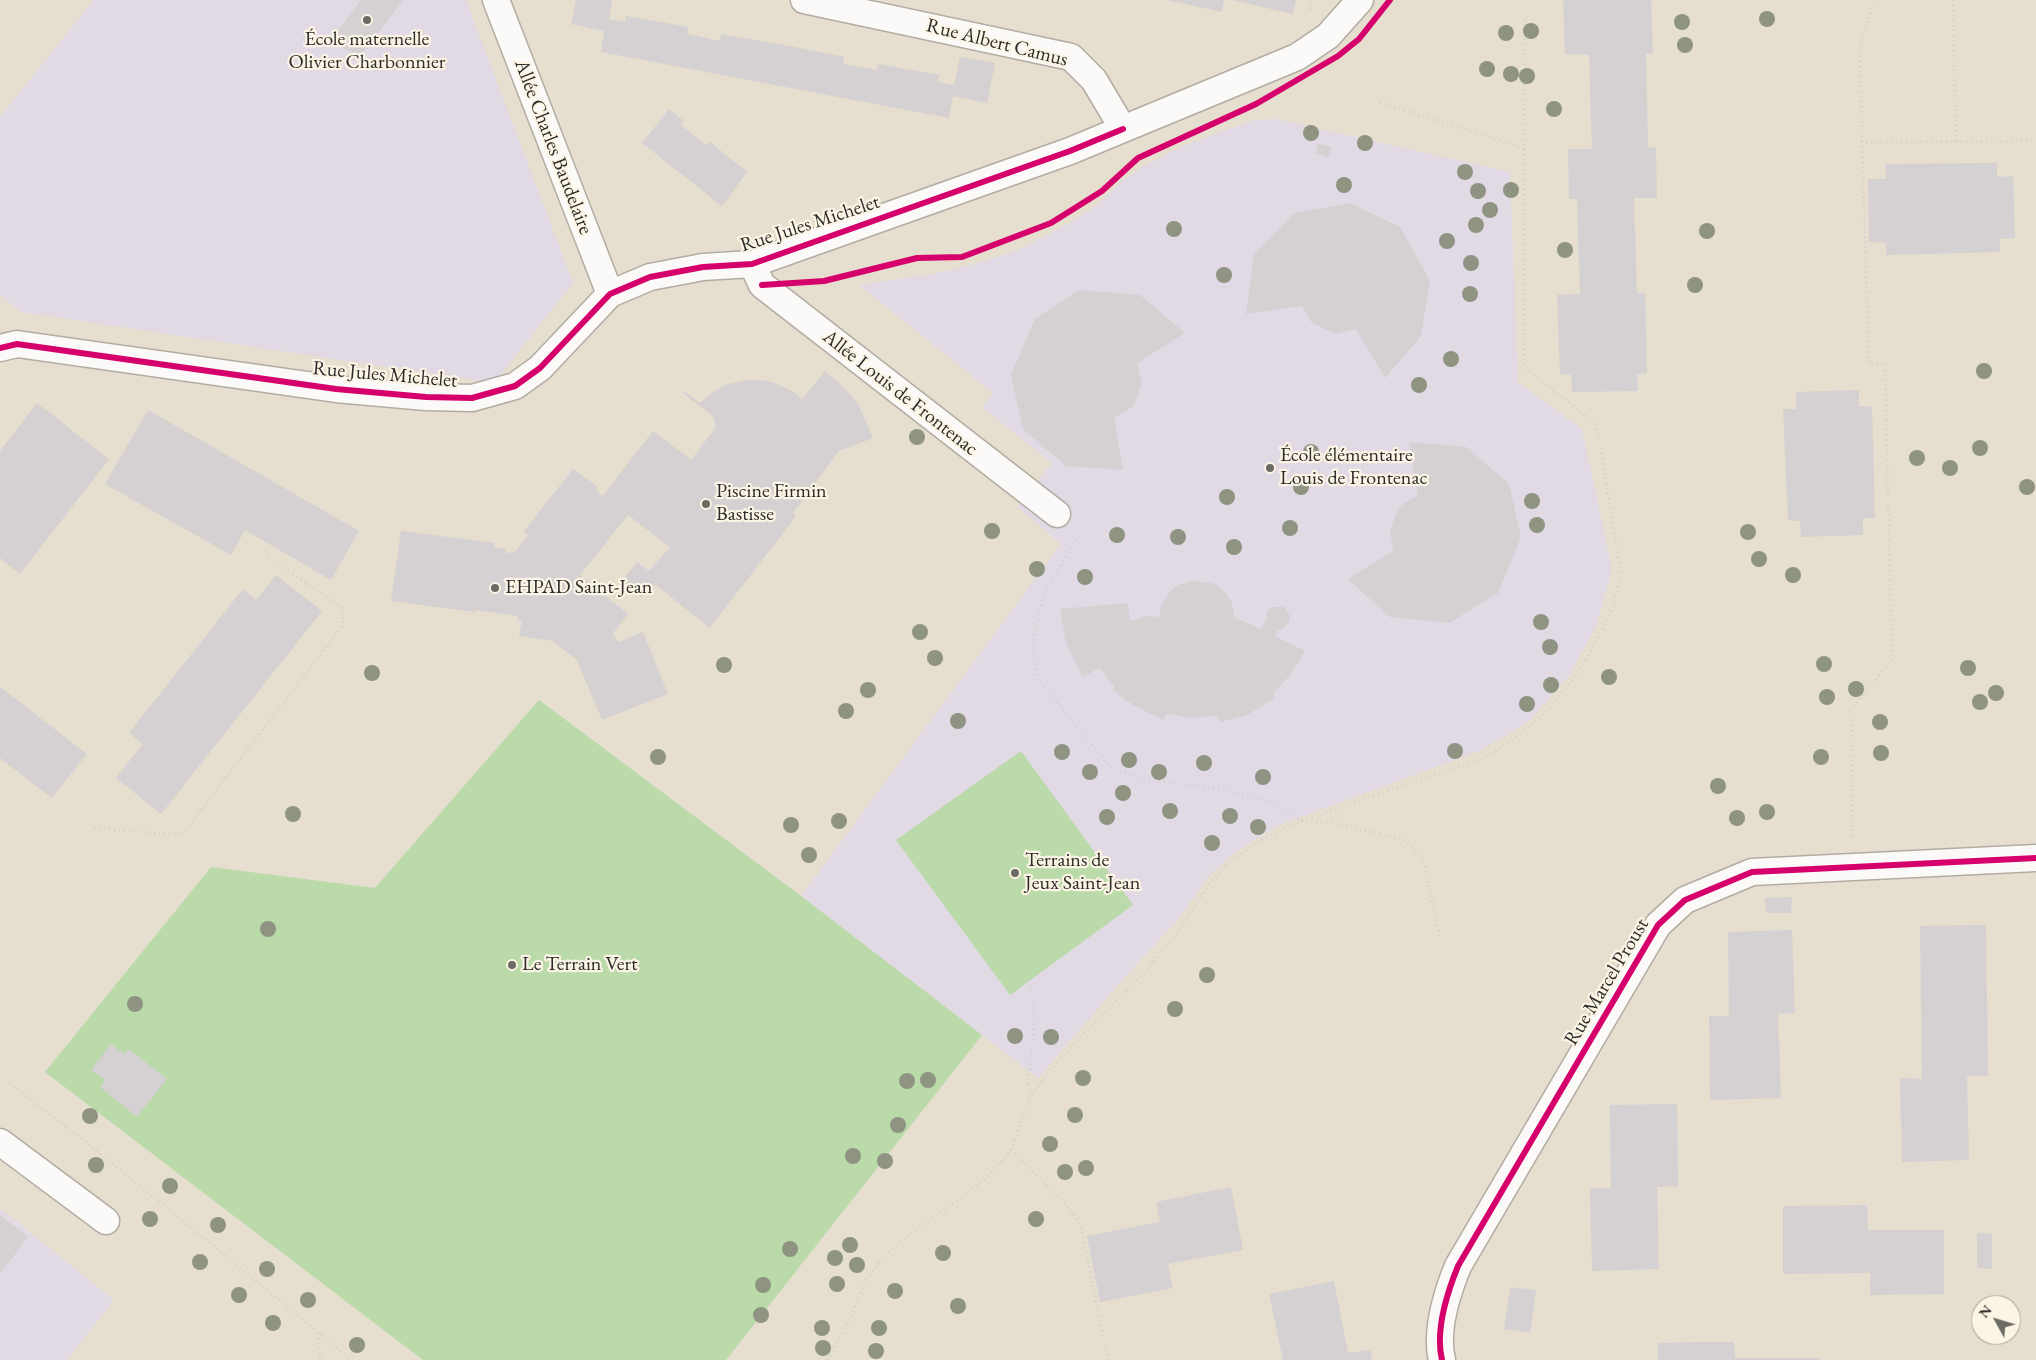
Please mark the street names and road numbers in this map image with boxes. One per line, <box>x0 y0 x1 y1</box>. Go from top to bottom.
street label: Rue Albert Camus <box>924 14 1070 72</box>
street label: Allée Charles Baudelaire <box>509 56 597 238</box>
street label: Rue Jules Michelet <box>737 190 883 258</box>
street label: Allée Louis de Frontenac <box>818 325 982 461</box>
street label: Rue Jules Michelet <box>312 357 458 393</box>
street label: Rue Marcel Proust <box>1560 914 1654 1050</box>

